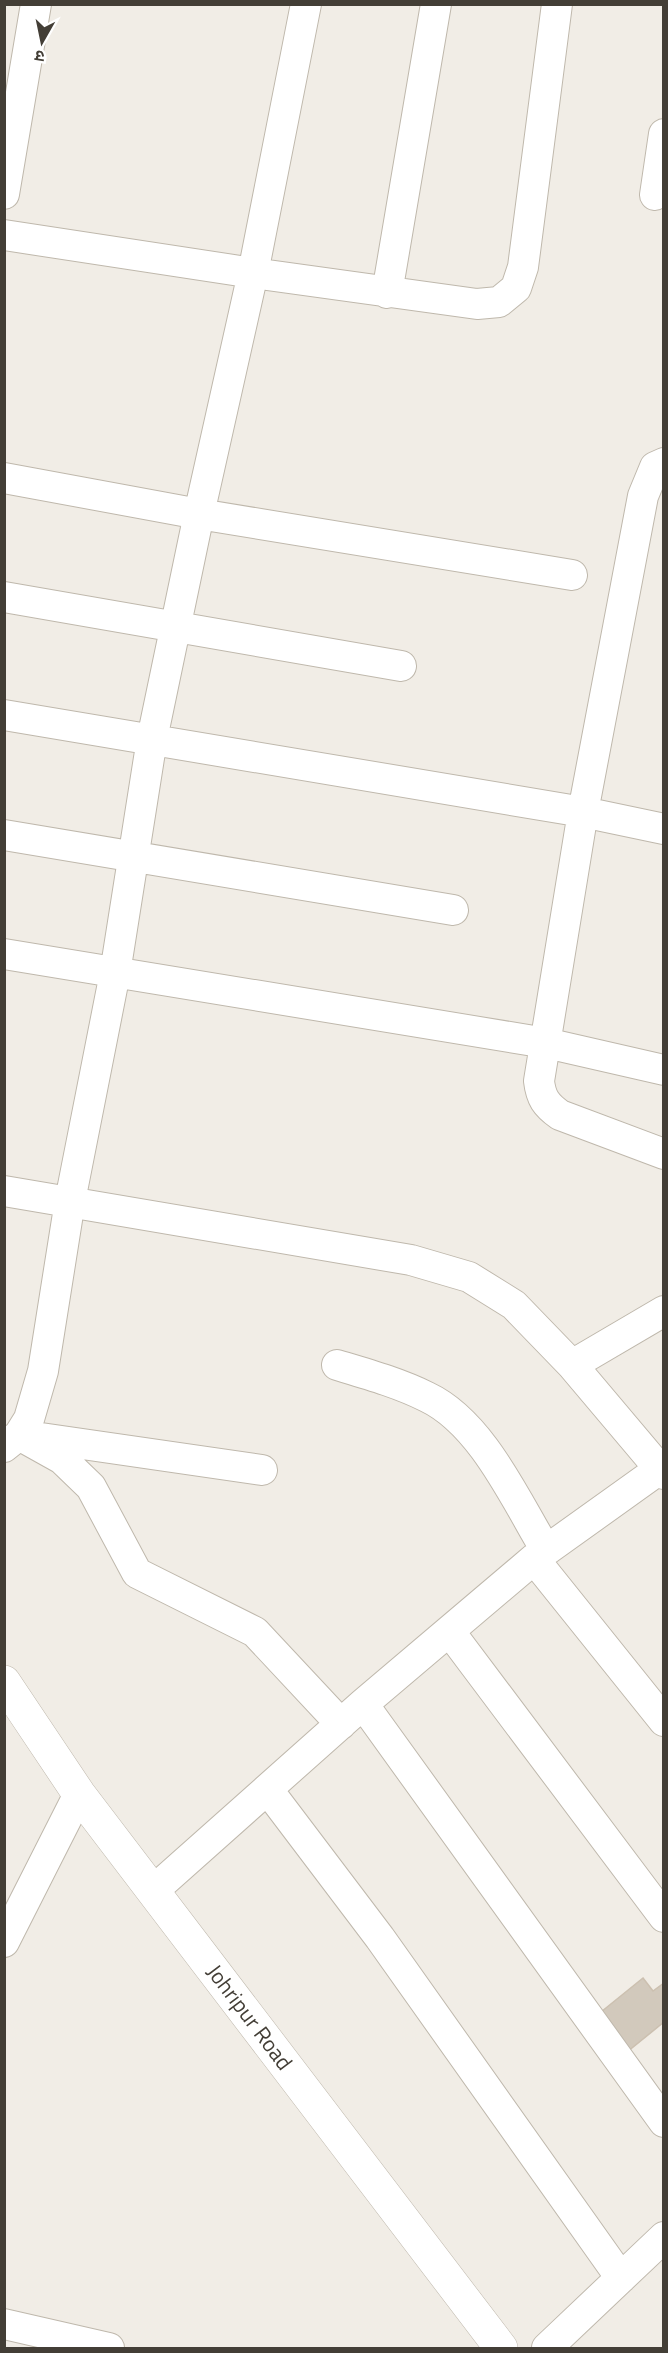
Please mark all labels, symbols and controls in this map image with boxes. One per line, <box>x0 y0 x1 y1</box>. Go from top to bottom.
north arrow <box>12 12 72 72</box>
text: उ <box>33 44 46 69</box>
street label: Johripur Road <box>199 1957 301 2077</box>

